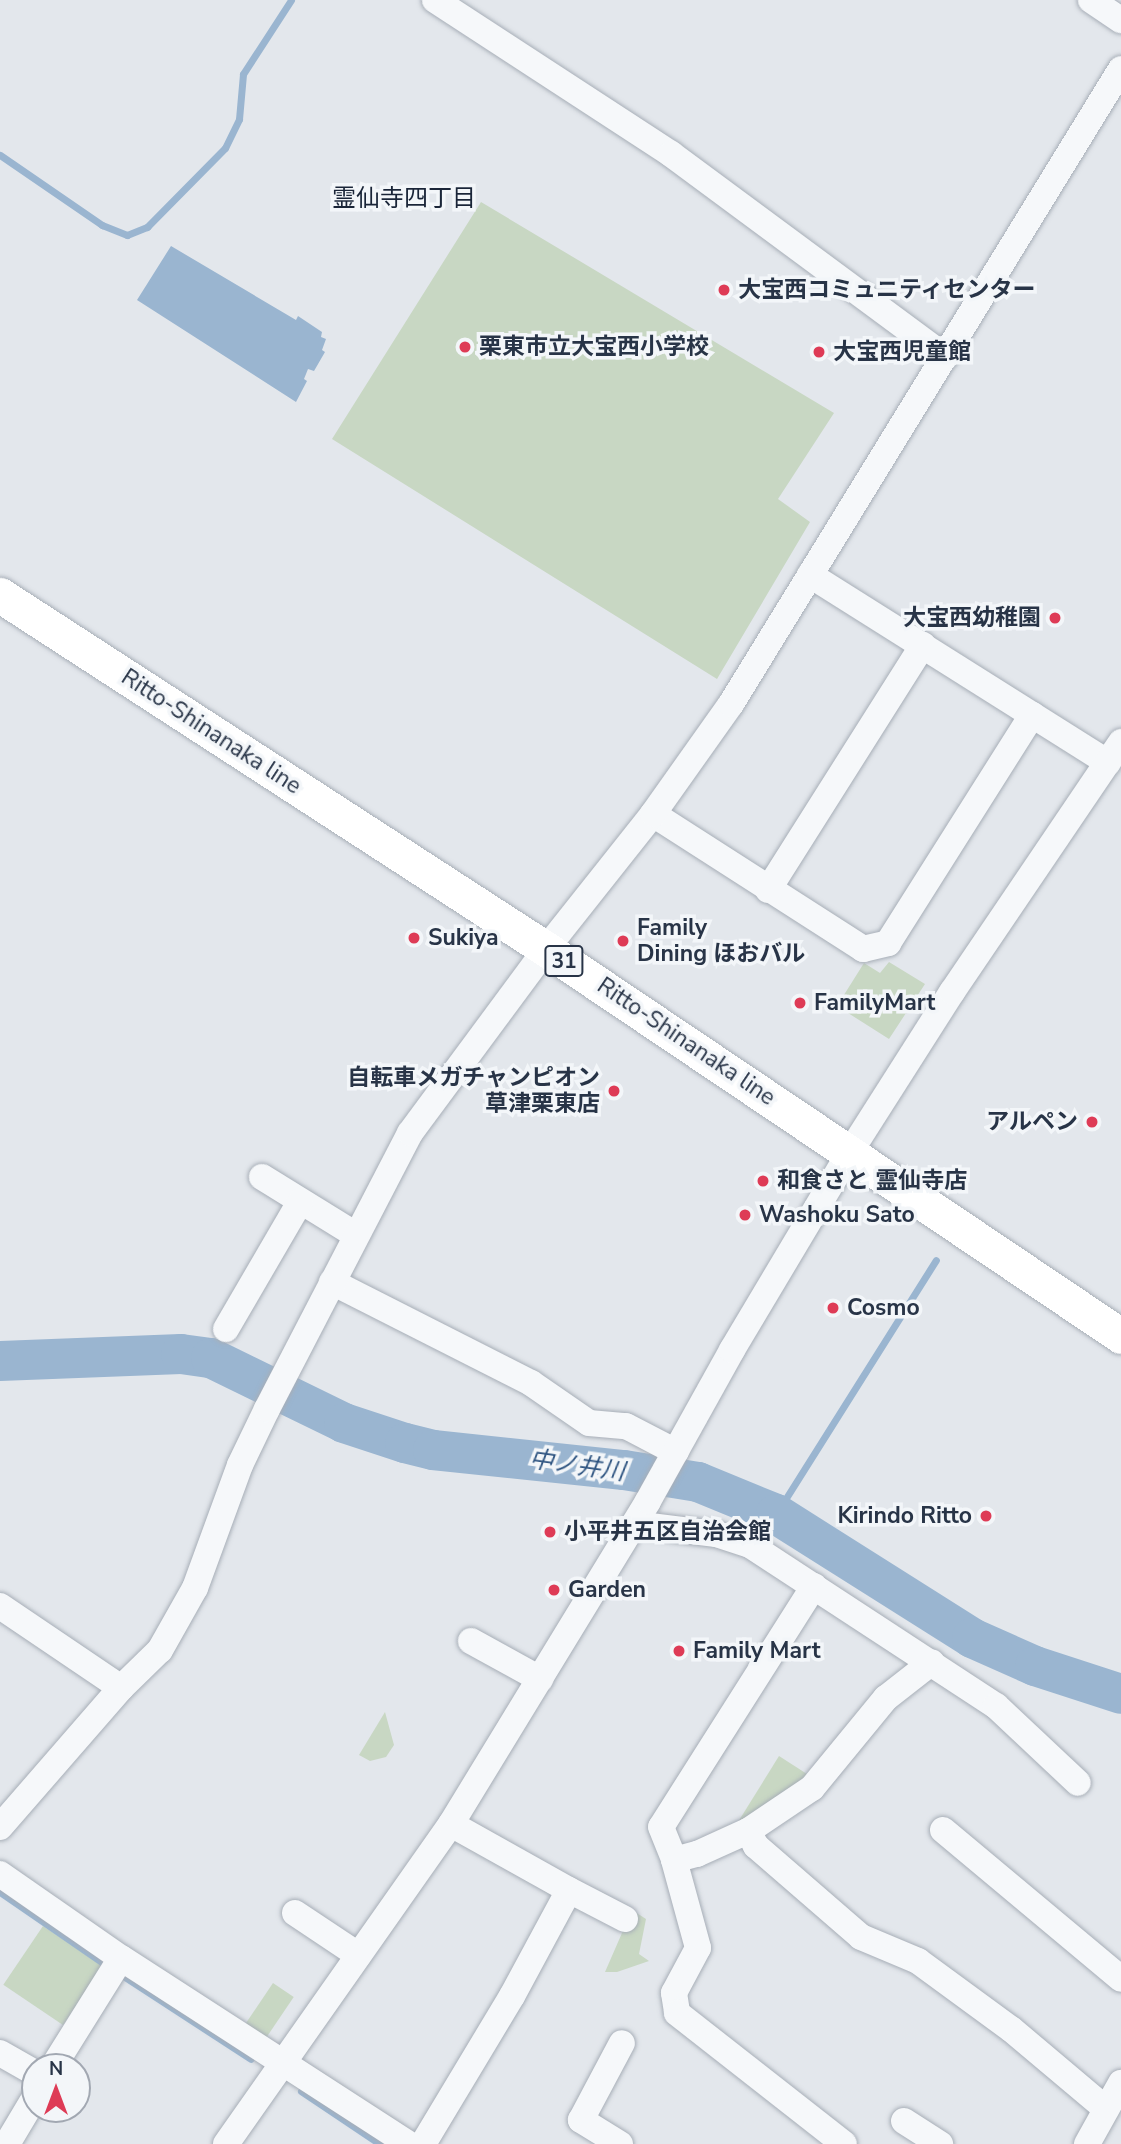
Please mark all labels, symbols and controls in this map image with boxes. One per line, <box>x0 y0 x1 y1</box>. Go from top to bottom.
district label: 霊仙寺四丁目 <box>332 185 476 213</box>
place label: 大宝西コミュニティセンター <box>738 276 1037 304</box>
marker: 大宝西コミュニティセンター <box>716 282 732 298</box>
place label: 栗東市立大宝西小学校 <box>479 333 709 361</box>
place label: 大宝西児童館 <box>833 338 971 366</box>
marker: 栗東市立大宝西小学校 <box>457 339 473 355</box>
marker: 大宝西児童館 <box>811 344 827 360</box>
place label: 大宝西幼稚園 <box>903 604 1041 632</box>
marker: 大宝西幼稚園 <box>1047 610 1063 626</box>
street label: Ritto-Shinanaka line <box>116 664 306 800</box>
place label: Family Dining ほおバル <box>637 914 805 968</box>
place label: Sukiya <box>428 924 498 952</box>
marker: Sukiya <box>406 930 422 946</box>
marker: Family Dining ほおバル <box>615 933 631 949</box>
road number: 31 <box>543 944 585 978</box>
street label: Ritto-Shinanaka line <box>592 972 780 1112</box>
place label: FamilyMart <box>814 989 935 1017</box>
marker: FamilyMart <box>792 995 808 1011</box>
place label: 自転車メガチャンピオン 草津栗東店 <box>347 1064 600 1118</box>
marker: 自転車メガチャンピオン 草津栗東店 <box>606 1083 622 1099</box>
place label: アルペン <box>986 1108 1078 1136</box>
marker: アルペン <box>1084 1114 1100 1130</box>
place label: 和食さと 霊仙寺店 <box>777 1167 967 1195</box>
marker: 和食さと 霊仙寺店 <box>755 1173 771 1189</box>
place label: Washoku Sato <box>759 1201 915 1229</box>
marker: Washoku Sato <box>737 1207 753 1223</box>
place label: Cosmo <box>847 1294 920 1322</box>
marker: Cosmo <box>825 1300 841 1316</box>
water label: 中ノ井川 <box>527 1445 627 1487</box>
place label: Kirindo Ritto <box>837 1502 972 1530</box>
marker: Kirindo Ritto <box>978 1508 994 1524</box>
place label: 小平井五区自治会館 <box>564 1518 771 1546</box>
marker: 小平井五区自治会館 <box>542 1524 558 1540</box>
place label: Garden <box>568 1576 646 1604</box>
marker: Garden <box>546 1582 562 1598</box>
place label: Family Mart <box>693 1637 820 1665</box>
marker: Family Mart <box>671 1643 687 1659</box>
north arrow <box>21 2053 91 2123</box>
text: N <box>49 2056 63 2082</box>

